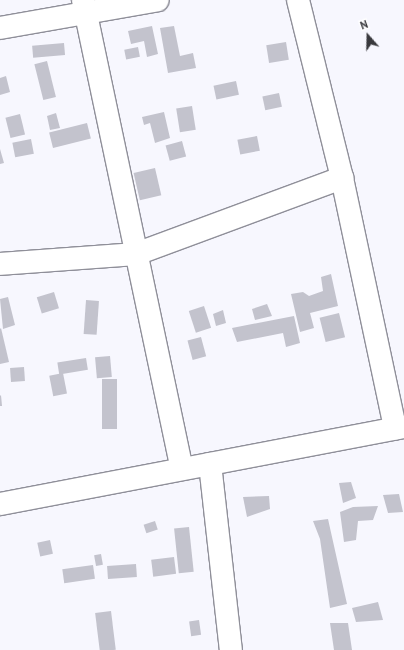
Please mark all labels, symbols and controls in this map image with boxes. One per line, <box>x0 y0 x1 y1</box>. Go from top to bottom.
north arrow <box>348 16 388 56</box>
text: N <box>358 17 370 33</box>

